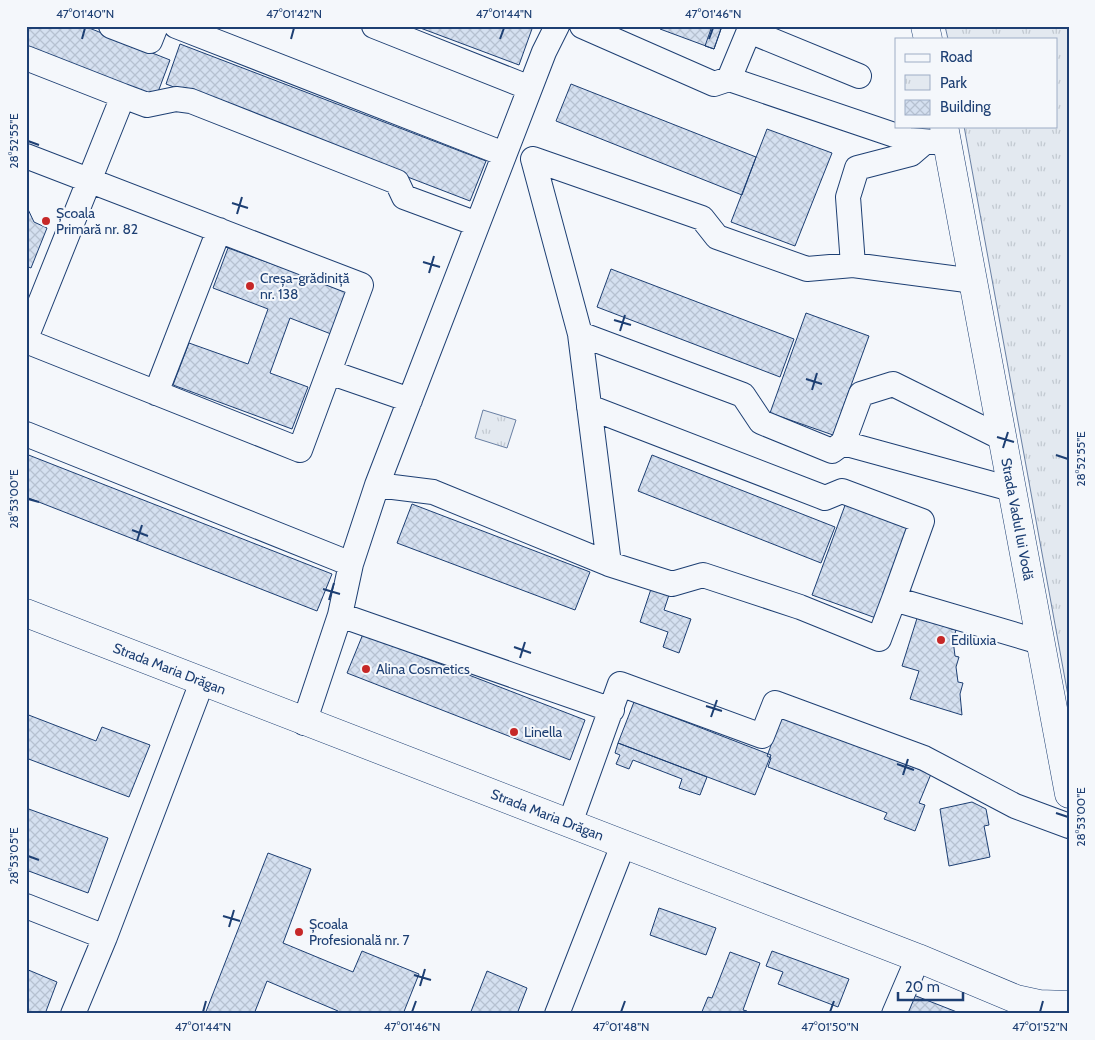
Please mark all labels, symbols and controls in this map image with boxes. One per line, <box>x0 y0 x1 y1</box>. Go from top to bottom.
text: 47°01'40"N <box>56 6 114 21</box>
text: 47°01'42"N <box>266 6 322 21</box>
text: 47°01'44"N <box>476 6 532 21</box>
text: 47°01'46"N <box>685 6 741 21</box>
legend <box>895 38 1058 128</box>
text: Road <box>940 48 973 66</box>
text: Park <box>940 74 967 92</box>
text: Building <box>940 98 991 116</box>
text: 28°52'55"E <box>6 113 21 169</box>
place label: Școala Primară nr. 82 <box>56 204 138 238</box>
marker: Școala Primară nr. 82 <box>40 215 52 227</box>
place label: Creșa-grădiniță nr. 138 <box>260 269 350 303</box>
marker: Creșa-grădiniță nr. 138 <box>244 280 256 292</box>
text: 28°52'55"E <box>1073 431 1088 487</box>
street label: Strada Vadul lui Vodă <box>997 456 1038 582</box>
text: 28°53'00"E <box>6 469 21 529</box>
place label: Ediluxia <box>951 631 997 649</box>
marker: Ediluxia <box>935 634 947 646</box>
street label: Strada Maria Drăgan <box>111 639 229 699</box>
place label: Alina Cosmetics <box>376 660 470 678</box>
marker: Alina Cosmetics <box>360 663 372 675</box>
place label: Linella <box>524 723 563 741</box>
marker: Linella <box>508 726 520 738</box>
street label: Strada Maria Drăgan <box>488 785 606 845</box>
text: 28°53'00"E <box>1073 787 1088 847</box>
text: 28°53'05"E <box>6 827 21 885</box>
place label: Școala Profesională nr. 7 <box>309 915 410 949</box>
marker: Școala Profesională nr. 7 <box>293 926 305 938</box>
scale bar <box>898 970 962 1002</box>
text: 20 m <box>905 978 940 996</box>
text: 47°01'44"N <box>175 1019 231 1034</box>
text: 47°01'46"N <box>384 1019 440 1034</box>
text: 47°01'48"N <box>592 1019 650 1034</box>
text: 47°01'50"N <box>801 1019 859 1034</box>
text: 47°01'52"N <box>1012 1019 1068 1034</box>

